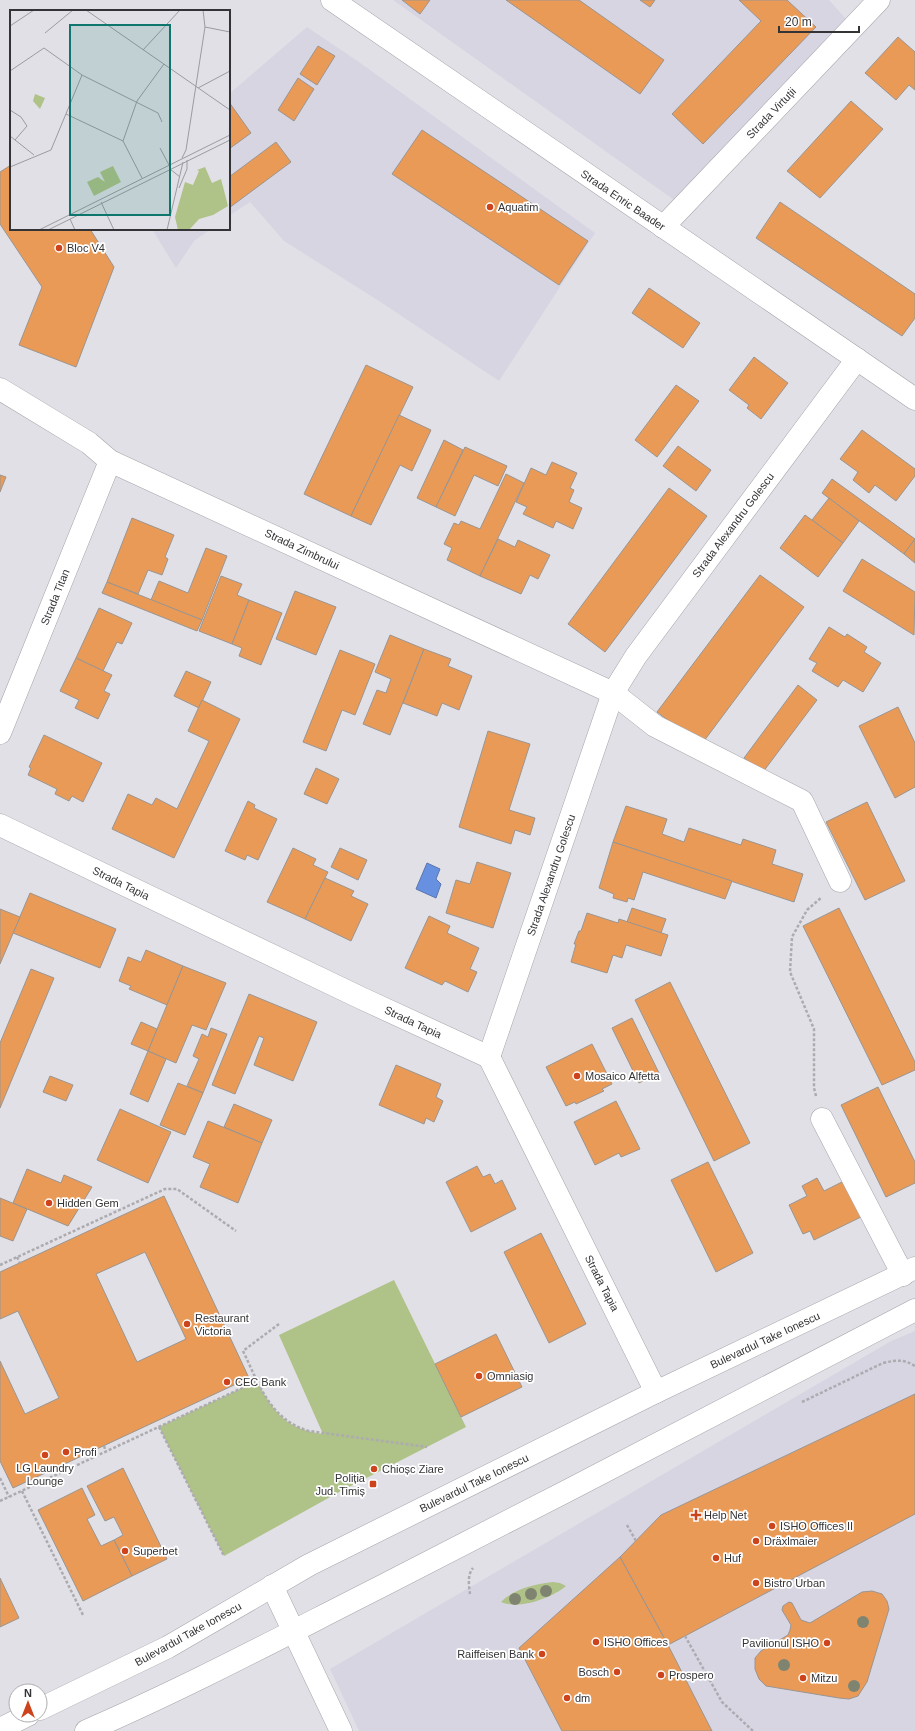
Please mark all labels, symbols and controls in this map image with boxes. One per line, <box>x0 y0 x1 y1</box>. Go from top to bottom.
scale bar <box>779 8 859 34</box>
inset map <box>10 10 230 230</box>
text: 20 m <box>785 15 812 29</box>
street label: Strada Virtuții <box>744 85 798 141</box>
street label: Strada Enric Baader <box>579 167 668 233</box>
place label: Aquatim <box>498 201 538 213</box>
marker: Aquatim <box>485 202 495 212</box>
place label: Bloc V4 <box>67 242 105 254</box>
marker: Bloc V4 <box>54 243 64 253</box>
street label: Strada Alexandru Golescu <box>690 470 776 580</box>
street label: Strada Zimbrului <box>263 527 341 571</box>
street label: Strada Titan <box>38 567 72 627</box>
street label: Strada Alexandru Golescu <box>525 813 577 937</box>
street label: Strada Tapia <box>91 864 152 902</box>
street label: Strada Tapia <box>383 1004 444 1041</box>
place label: Mosaico Alfetta <box>585 1070 660 1082</box>
marker: Mosaico Alfetta <box>572 1071 582 1081</box>
place label: Hidden Gem <box>57 1197 119 1209</box>
marker: Hidden Gem <box>44 1198 54 1208</box>
street label: Strada Tapia <box>583 1253 622 1314</box>
street label: Bulevardul Take Ionescu <box>708 1309 822 1371</box>
place label: Restaurant Victoria <box>195 1312 249 1337</box>
marker: Restaurant Victoria <box>182 1319 192 1329</box>
place label: Omniasig <box>487 1370 533 1382</box>
marker: Omniasig <box>474 1371 484 1381</box>
place label: CEC Bank <box>235 1376 287 1388</box>
marker: CEC Bank <box>222 1377 232 1387</box>
place label: Profi <box>74 1446 97 1458</box>
marker: Profi <box>61 1447 71 1457</box>
marker: LG Laundry Lounge <box>40 1450 50 1460</box>
street label: Bulevardul Take Ionescu <box>418 1451 530 1515</box>
place label: LG Laundry Lounge <box>16 1462 74 1487</box>
place label: Chioșc Ziare <box>382 1463 444 1475</box>
marker: Chioșc Ziare <box>369 1464 379 1474</box>
place label: Poliția Jud. Timiș <box>315 1472 366 1497</box>
marker: Poliția Jud. Timiș <box>368 1479 378 1489</box>
place label: Help Net <box>704 1509 747 1521</box>
marker: Help Net <box>691 1510 701 1520</box>
place label: ISHO Offices II <box>780 1520 853 1532</box>
marker: ISHO Offices II <box>767 1521 777 1531</box>
place label: Dräxlmaier <box>764 1535 818 1547</box>
marker: Dräxlmaier <box>751 1536 761 1546</box>
place label: Superbet <box>133 1545 178 1557</box>
marker: Superbet <box>120 1546 130 1556</box>
place label: Huf <box>724 1552 742 1564</box>
marker: Huf <box>711 1553 721 1563</box>
place label: Bistro Urban <box>764 1577 825 1589</box>
marker: Bistro Urban <box>751 1578 761 1588</box>
street label: Bulevardul Take Ionescu <box>133 1600 243 1668</box>
place label: ISHO Offices <box>604 1636 668 1648</box>
marker: ISHO Offices <box>591 1637 601 1647</box>
place label: Pavilionul ISHO <box>742 1637 819 1649</box>
marker: Pavilionul ISHO <box>822 1638 832 1648</box>
place label: Raiffeisen Bank <box>457 1648 534 1660</box>
marker: Raiffeisen Bank <box>537 1649 547 1659</box>
place label: Bosch <box>578 1666 609 1678</box>
marker: Bosch <box>612 1667 622 1677</box>
place label: Prospero <box>669 1669 714 1681</box>
marker: Prospero <box>656 1670 666 1680</box>
place label: Mitzu <box>811 1672 837 1684</box>
marker: Mitzu <box>798 1673 808 1683</box>
north arrow <box>8 1683 48 1723</box>
text: N <box>24 1687 32 1699</box>
place label: dm <box>575 1692 590 1704</box>
marker: dm <box>562 1693 572 1703</box>

